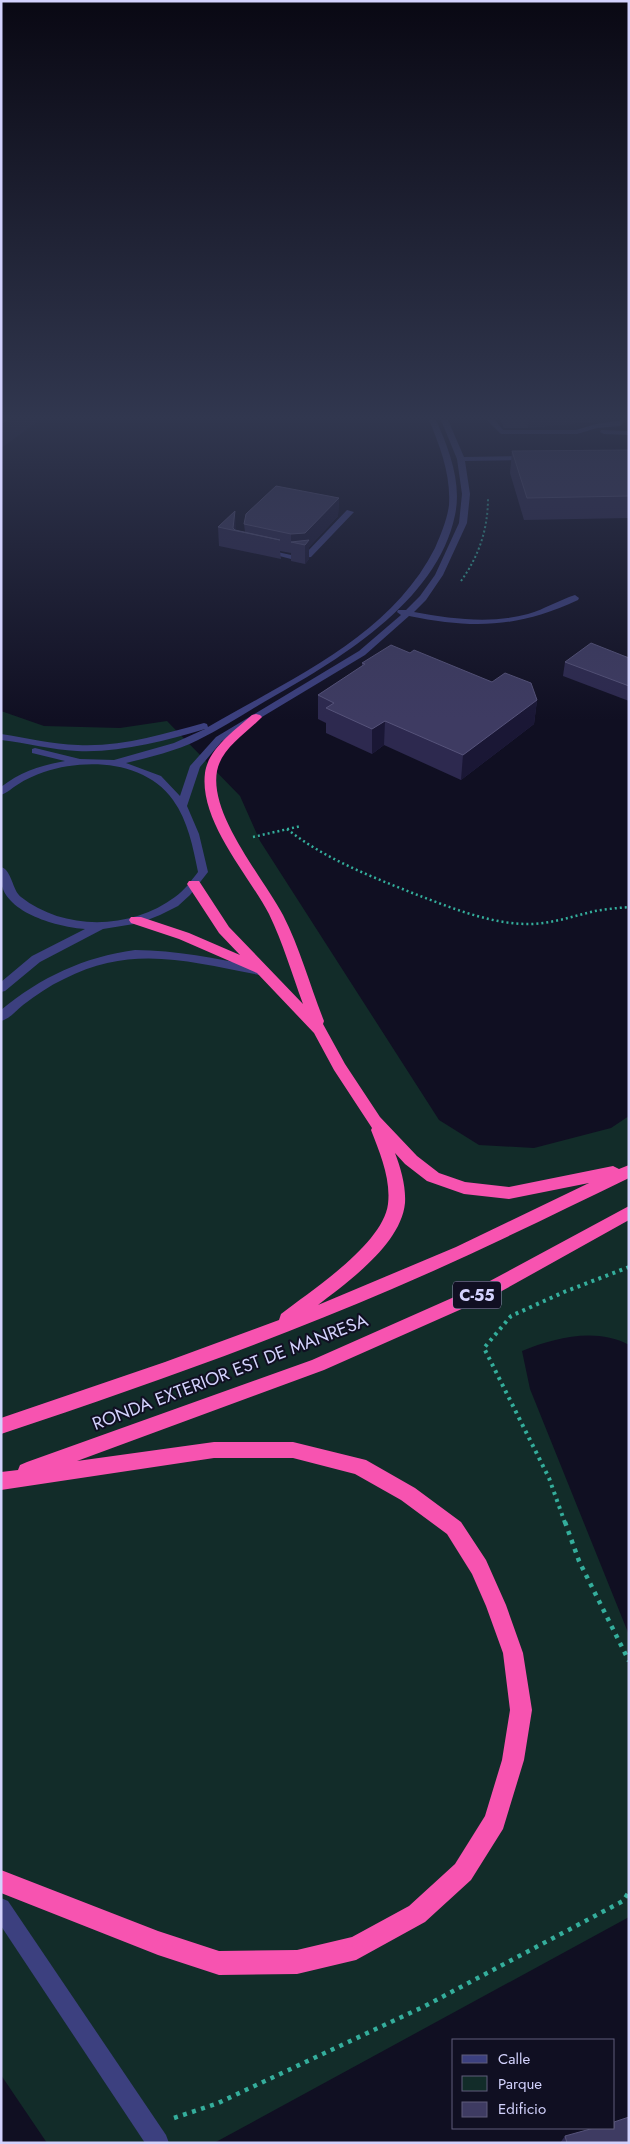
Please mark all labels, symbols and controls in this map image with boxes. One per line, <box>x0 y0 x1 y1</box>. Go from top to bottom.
road number: C-55 <box>453 1282 501 1308</box>
street label: RONDA EXTERIOR EST DE MANRESA <box>88 1307 372 1437</box>
legend <box>452 2039 615 2129</box>
text: Calle <box>498 2048 530 2070</box>
text: Parque <box>498 2073 542 2095</box>
text: Edificio <box>498 2098 546 2120</box>

